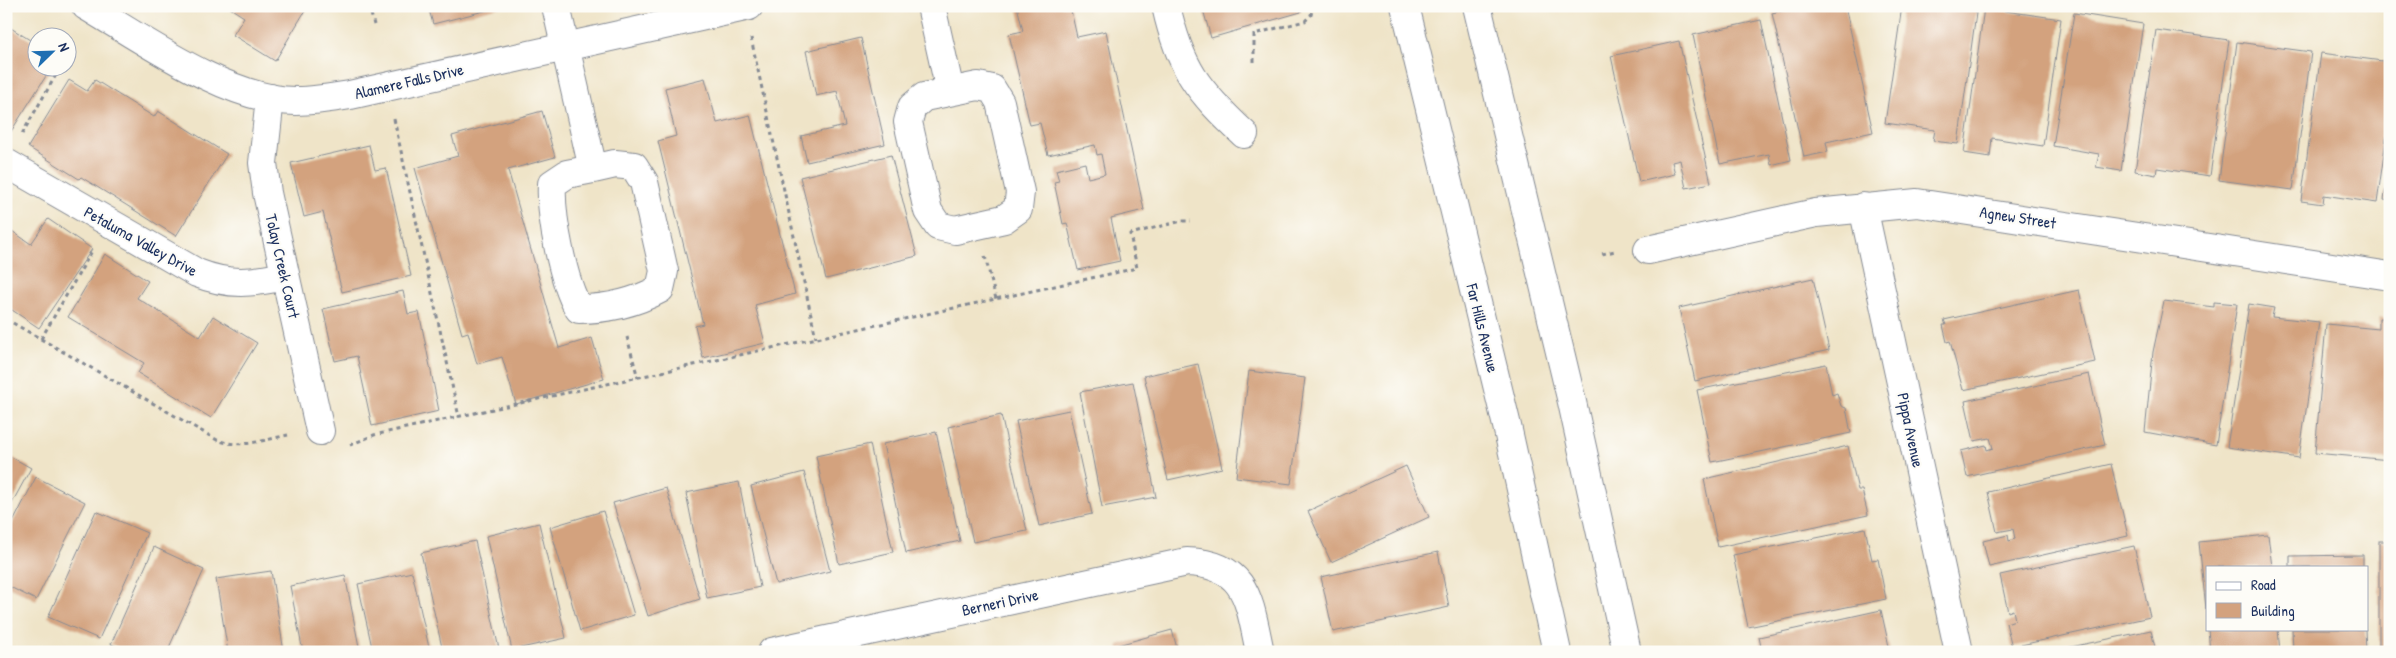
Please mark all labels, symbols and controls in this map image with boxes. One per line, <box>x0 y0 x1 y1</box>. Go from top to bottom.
north arrow <box>28 28 78 78</box>
text: N <box>54 40 75 54</box>
street label: Alamere Falls Drive <box>352 58 466 104</box>
street label: Agnew Street <box>1978 200 2058 234</box>
street label: Petaluma Valley Drive <box>80 201 202 282</box>
street label: Tolay Creek Court <box>260 212 306 321</box>
street label: Far Hills Avenue <box>1461 280 1505 375</box>
street label: Pippa Avenue <box>1892 391 1930 470</box>
legend <box>2206 566 2368 630</box>
text: Road <box>2251 574 2276 595</box>
street label: Berneri Drive <box>960 583 1041 621</box>
text: Building <box>2251 600 2295 621</box>

